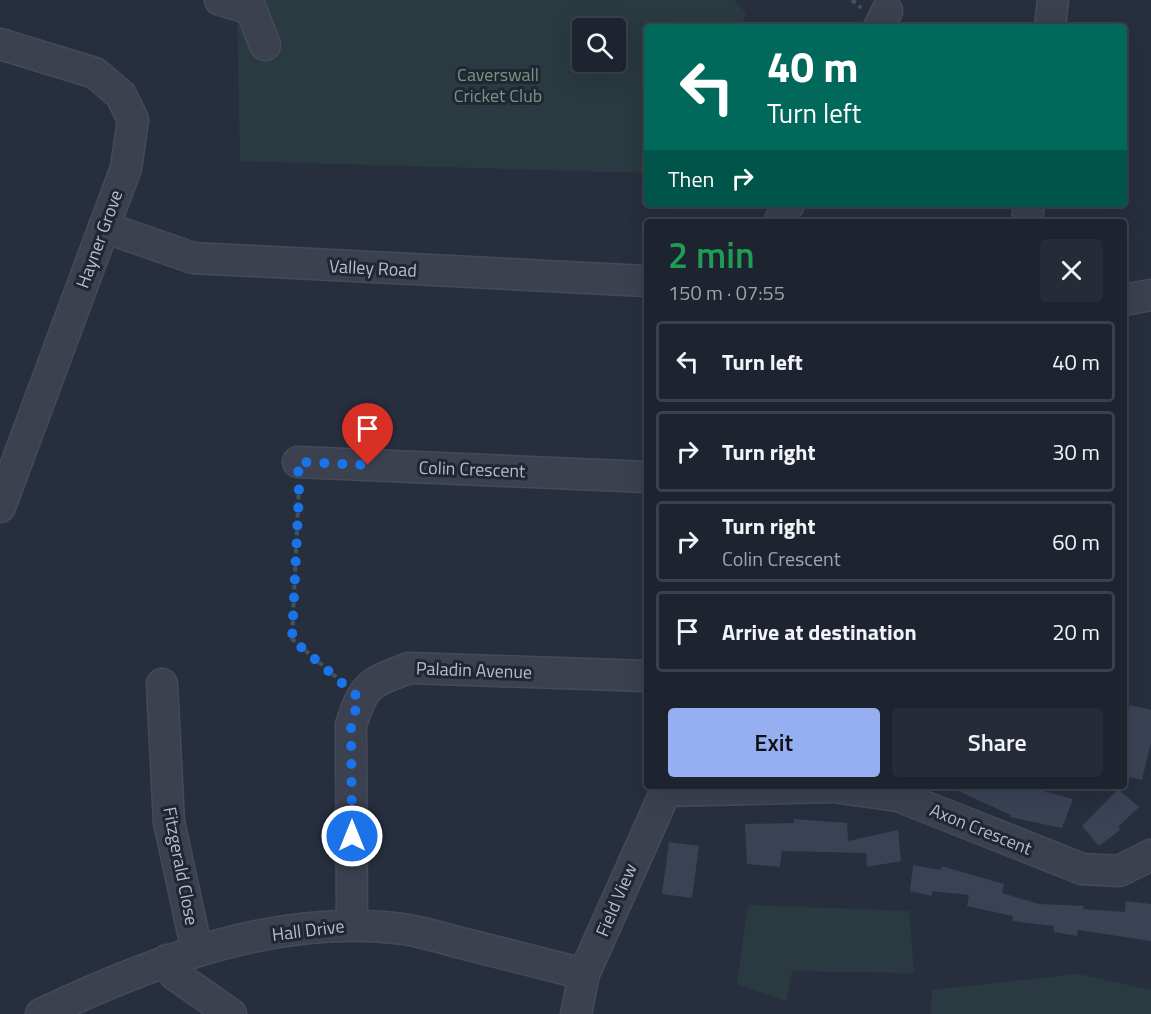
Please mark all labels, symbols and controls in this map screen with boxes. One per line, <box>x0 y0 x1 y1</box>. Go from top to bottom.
map controls <box>572 18 626 72</box>
button: search <box>572 18 626 72</box>
text: 40 m <box>767 34 859 98</box>
icon: left <box>668 48 746 126</box>
park label: Caverswall Cricket Club <box>454 61 542 109</box>
text: Turn left <box>767 92 861 133</box>
text: Then <box>668 162 714 196</box>
icon: right <box>726 162 759 195</box>
street label: Hayner Grove <box>69 186 129 292</box>
text: 2 min <box>668 227 755 282</box>
button: close <box>1040 239 1103 302</box>
street label: Valley Road <box>328 252 418 284</box>
text: 150 m · 07:55 <box>668 277 785 308</box>
icon: left <box>671 345 704 378</box>
text: Turn left <box>722 345 803 379</box>
text: 40 m <box>1052 345 1100 379</box>
pin <box>342 403 393 465</box>
icon: arrive <box>351 412 384 445</box>
icon: right <box>671 435 704 468</box>
text: Turn right <box>722 435 816 469</box>
text: 30 m <box>1052 435 1100 469</box>
street label: Colin Crescent <box>418 454 527 484</box>
text: Turn right <box>722 509 816 543</box>
icon: right <box>671 525 704 558</box>
text: 60 m <box>1052 525 1100 559</box>
text: Colin Crescent <box>722 543 841 574</box>
icon: arrive <box>671 615 704 648</box>
text: Arrive at destination <box>722 615 917 649</box>
text: 20 m <box>1052 615 1100 649</box>
street label: Paladin Avenue <box>415 654 533 686</box>
button: Exit <box>668 708 880 777</box>
button: Share <box>892 708 1103 777</box>
street label: Axon Crescent <box>926 796 1037 862</box>
street label: Fitzgerald Close <box>156 804 206 928</box>
position arrow <box>320 804 384 868</box>
street label: Field View <box>588 859 644 941</box>
street label: Hall Drive <box>270 912 346 948</box>

